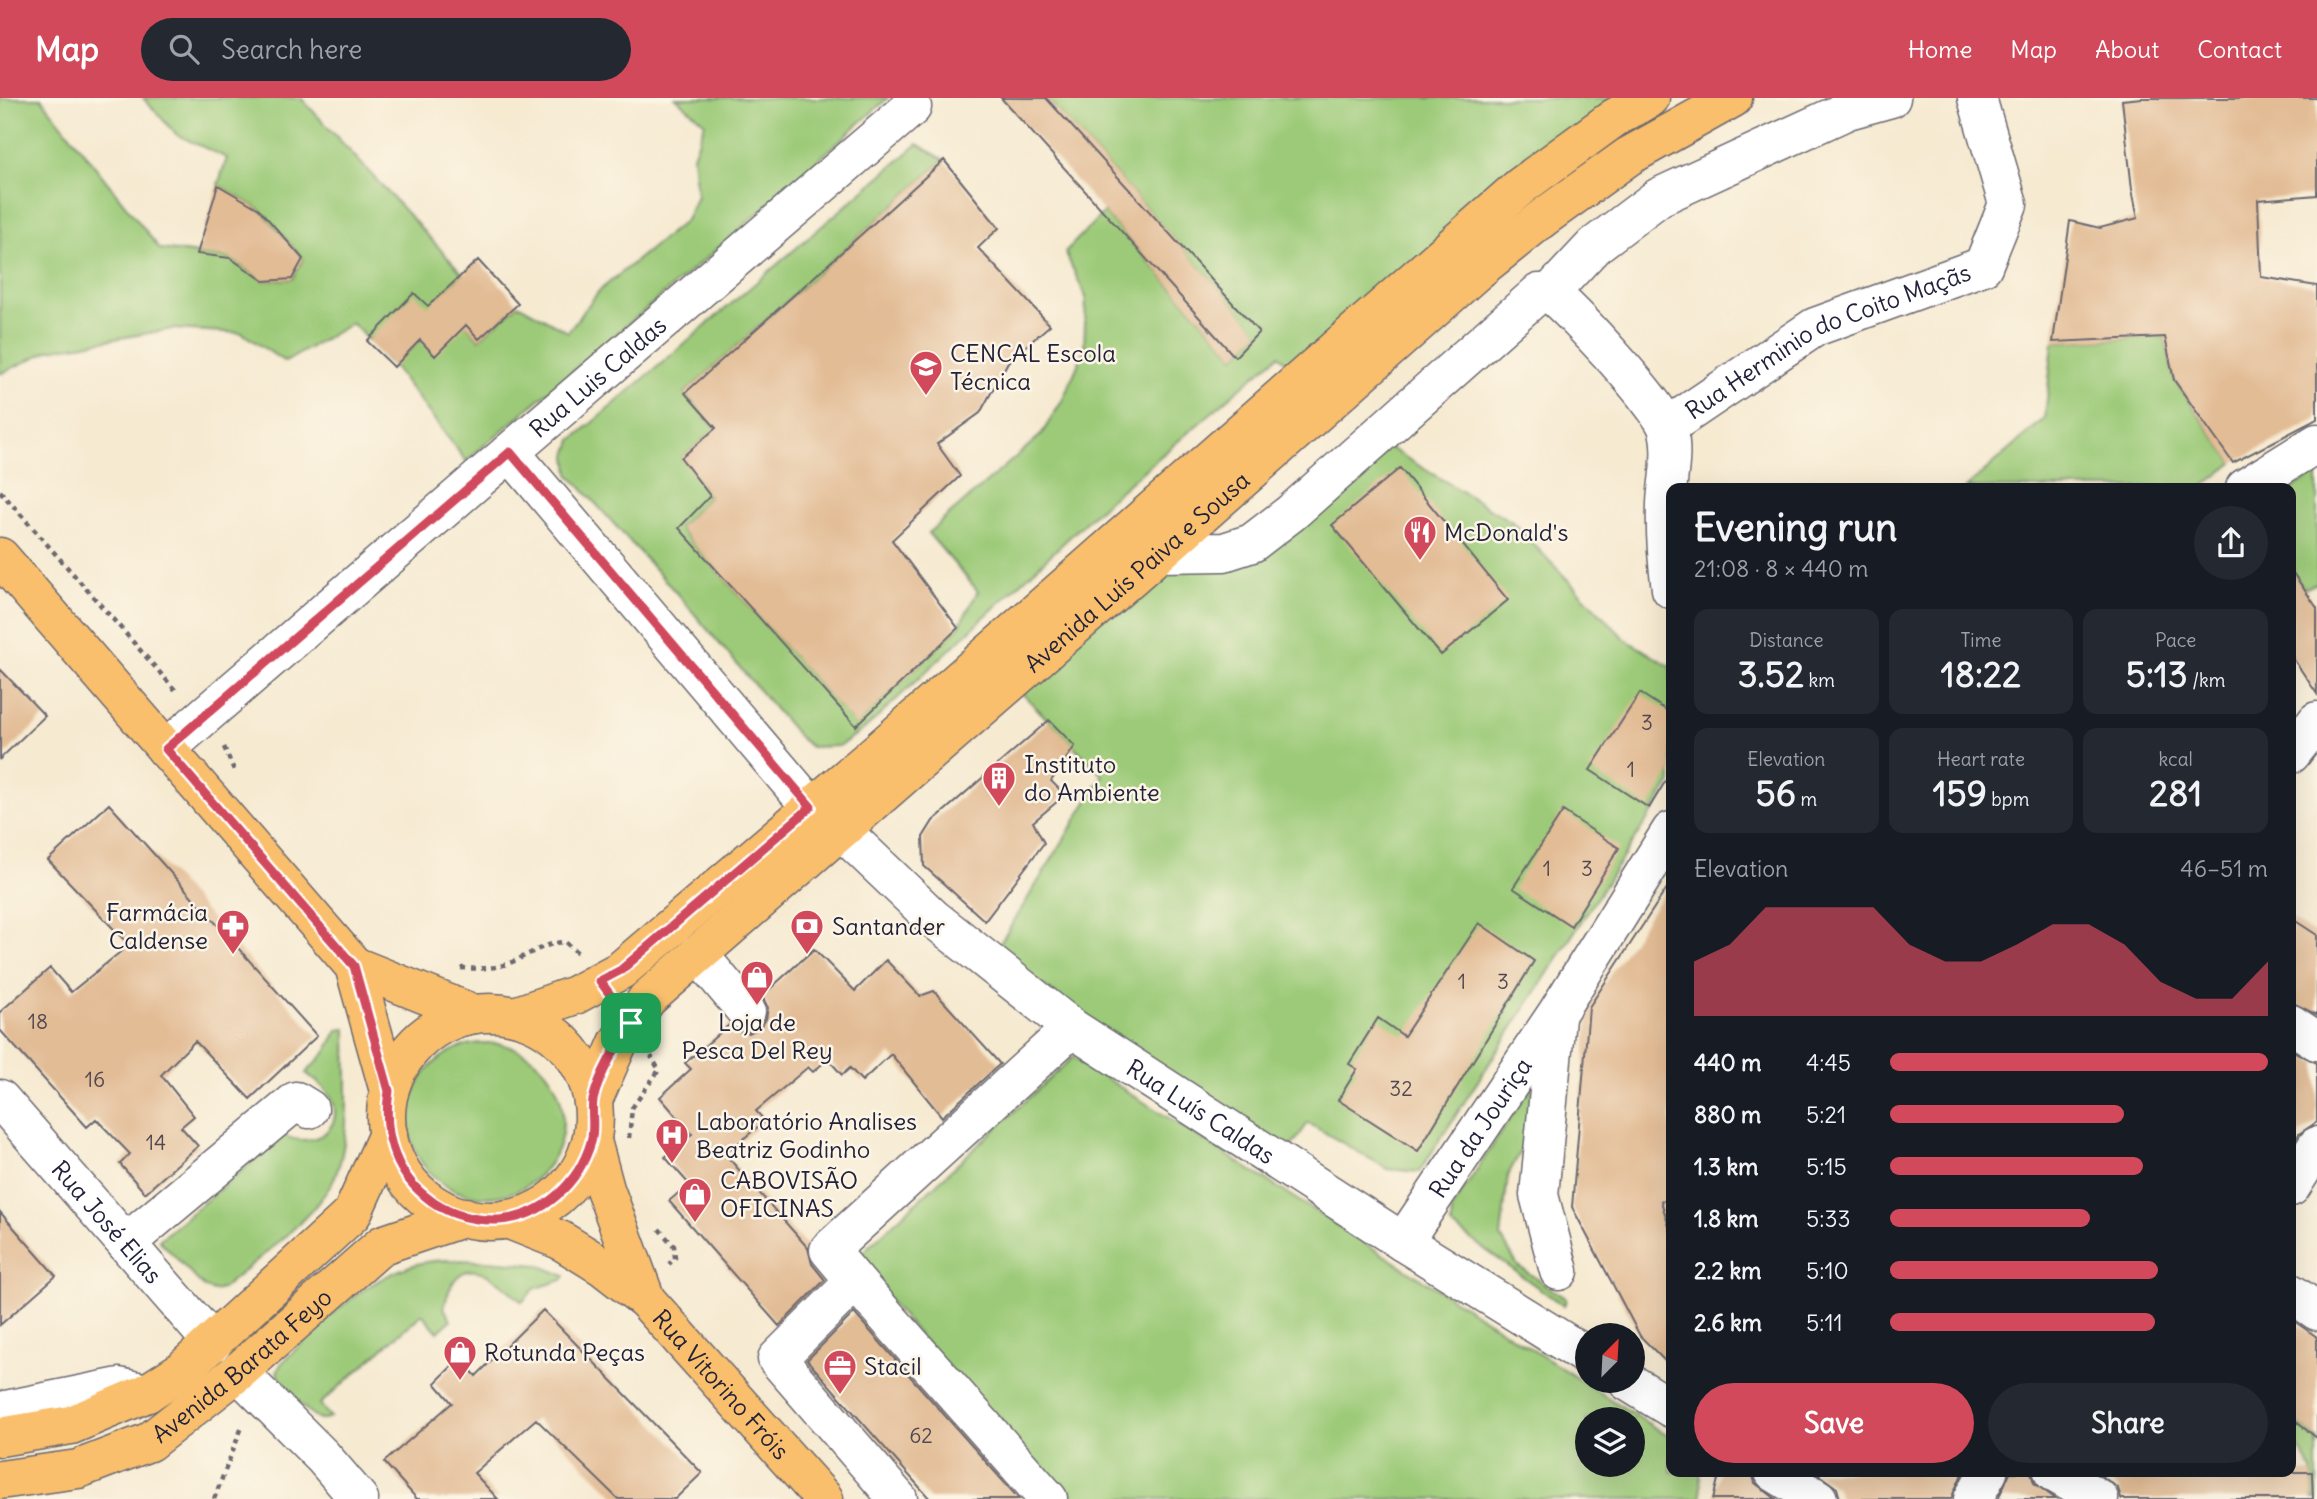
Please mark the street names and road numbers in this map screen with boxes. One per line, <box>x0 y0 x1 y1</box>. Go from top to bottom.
street label: Rua Herminio do Coito Maçãs <box>1679 257 1975 425</box>
street label: Rua Luis Caldas <box>523 310 672 444</box>
street label: Avenida Luís Paiva e Sousa <box>1018 465 1256 678</box>
street label: Rua Luís Caldas <box>1121 1052 1281 1170</box>
street label: Rua da Jouriça <box>1422 1052 1538 1203</box>
street label: Rua José Elias <box>45 1154 169 1289</box>
street label: Avenida Barata Feyo <box>146 1282 338 1449</box>
street label: Rua Vitorino Fróis <box>647 1303 796 1465</box>

